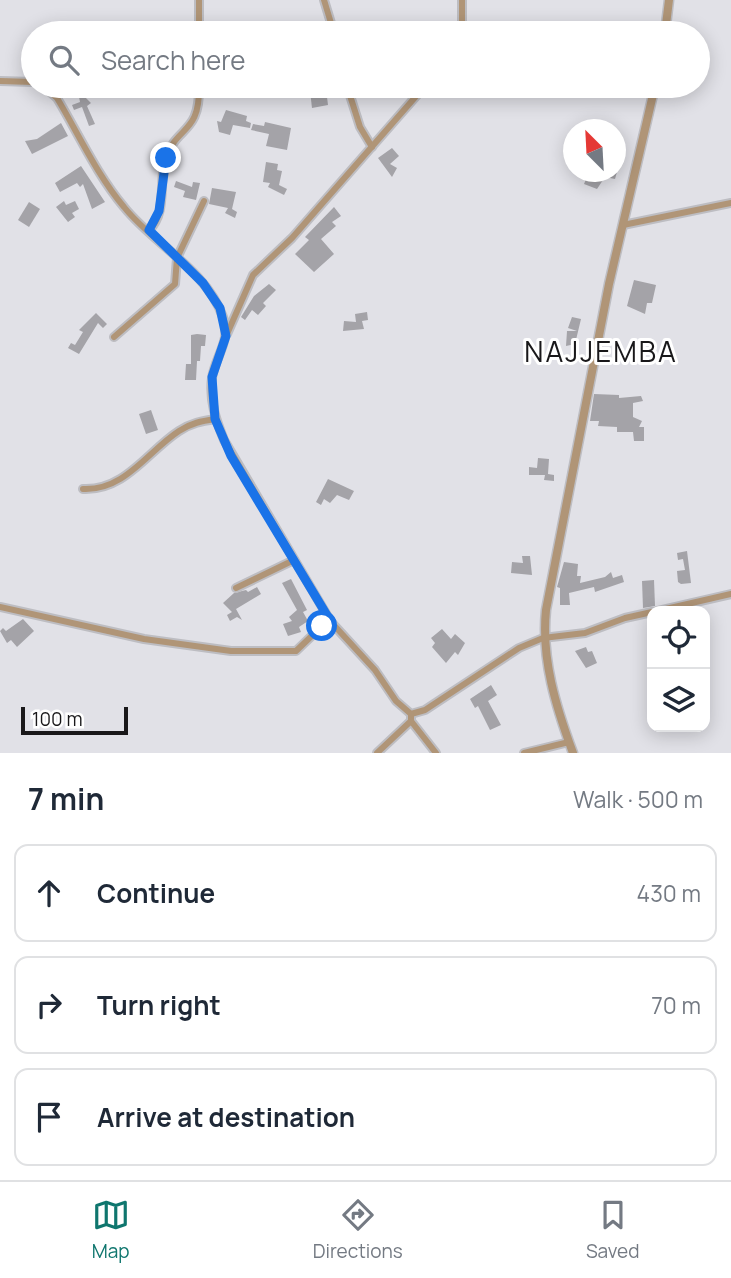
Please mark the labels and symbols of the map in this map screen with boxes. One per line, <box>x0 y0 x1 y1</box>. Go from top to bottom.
north arrow <box>563 119 626 182</box>
route end <box>150 142 181 173</box>
district label: NAJJEMBA <box>524 332 678 370</box>
route start <box>306 610 337 641</box>
scale bar <box>21 704 128 736</box>

